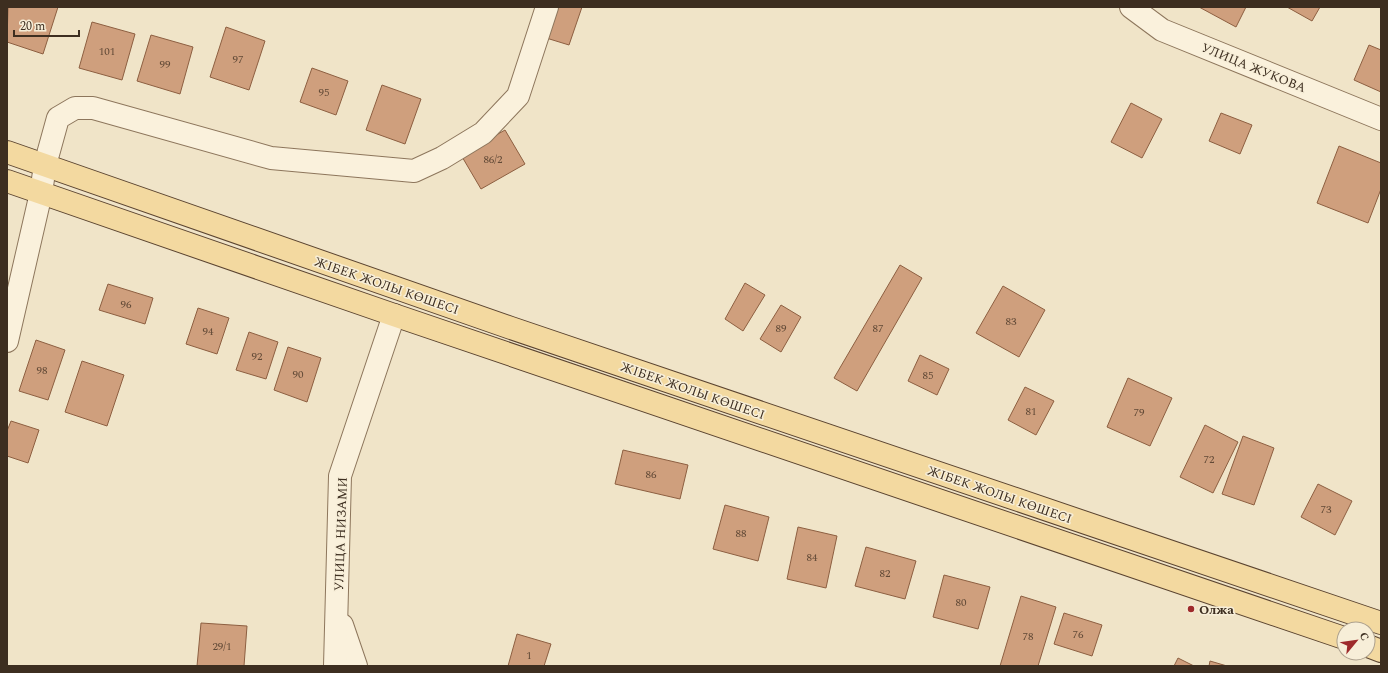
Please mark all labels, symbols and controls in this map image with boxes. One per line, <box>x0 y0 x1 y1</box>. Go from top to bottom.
scale bar <box>14 12 79 38</box>
text: 20 m <box>20 17 45 36</box>
street label: УЛИЦА ЖУКОВА <box>1198 38 1309 98</box>
house number: 101 <box>99 43 115 60</box>
house number: 97 <box>233 51 244 68</box>
house number: 99 <box>160 56 171 73</box>
house number: 95 <box>319 84 330 101</box>
house number: 86/2 <box>483 151 503 168</box>
street label: ЖІБЕК ЖОЛЫ КӨШЕСІ <box>312 252 462 320</box>
house number: 96 <box>121 296 132 313</box>
house number: 83 <box>1006 313 1017 330</box>
house number: 89 <box>776 320 787 337</box>
house number: 87 <box>873 320 884 337</box>
house number: 94 <box>203 323 214 340</box>
house number: 92 <box>252 348 263 365</box>
street label: ЖІБЕК ЖОЛЫ КӨШЕСІ <box>618 357 768 425</box>
house number: 98 <box>37 362 48 379</box>
house number: 90 <box>293 366 304 383</box>
house number: 85 <box>923 367 934 384</box>
house number: 81 <box>1026 403 1037 420</box>
house number: 79 <box>1134 404 1145 421</box>
house number: 72 <box>1204 451 1215 468</box>
street label: ЖІБЕК ЖОЛЫ КӨШЕСІ <box>925 461 1075 529</box>
house number: 86 <box>646 466 657 483</box>
street label: УЛИЦА НИЗАМИ <box>329 477 353 591</box>
house number: 73 <box>1321 501 1332 518</box>
house number: 88 <box>736 525 747 542</box>
house number: 84 <box>807 549 818 566</box>
house number: 82 <box>880 565 891 582</box>
house number: 80 <box>956 594 967 611</box>
place label: Олжа <box>1199 600 1234 620</box>
marker: Олжа <box>1186 604 1196 614</box>
north arrow <box>1336 621 1376 661</box>
house number: 76 <box>1073 626 1084 643</box>
house number: 78 <box>1023 628 1034 645</box>
text: С <box>1355 629 1374 644</box>
house number: 29/1 <box>212 638 232 655</box>
house number: 1 <box>526 647 532 664</box>

